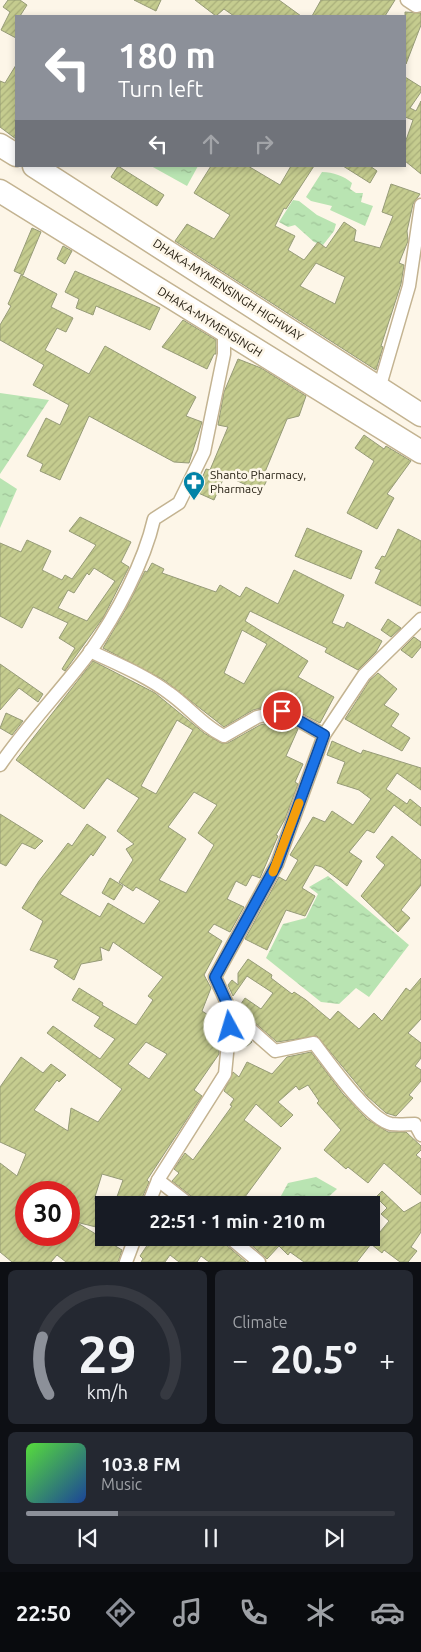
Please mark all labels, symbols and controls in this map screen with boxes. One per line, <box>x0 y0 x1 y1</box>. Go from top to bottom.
icon: left <box>35 35 100 100</box>
text: 180 m <box>118 35 216 75</box>
text: Turn left <box>118 76 203 101</box>
icon: left <box>144 130 172 158</box>
icon: ahead <box>197 130 225 158</box>
icon: right <box>250 130 278 158</box>
street label: DHAKA-MYMENSINGH HIGHWAY <box>150 236 306 344</box>
street label: DHAKA-MYMENSINGH <box>155 284 265 360</box>
place label: Shanto Pharmacy, Pharmacy <box>210 468 306 495</box>
pharmacy icon: Shanto Pharmacy, Pharmacy <box>182 470 206 501</box>
pin <box>261 690 303 732</box>
icon: arrive <box>268 697 296 725</box>
position arrow <box>203 1000 255 1052</box>
speed limit sign: 30 <box>15 1181 80 1246</box>
text: 22:51 · 1 min · 210 m <box>150 1210 325 1232</box>
text: Climate <box>233 1313 288 1331</box>
text: 29 <box>78 1325 137 1383</box>
text: 20.5° <box>270 1338 357 1380</box>
text: − <box>233 1344 248 1375</box>
text: + <box>379 1344 395 1375</box>
text: km/h <box>87 1382 128 1402</box>
text: 103.8 FM <box>101 1453 181 1475</box>
text: Music <box>101 1475 142 1493</box>
icon: previous <box>74 1524 102 1552</box>
icon: pause <box>197 1524 225 1552</box>
icon: next <box>320 1524 348 1552</box>
icon: directions <box>103 1595 138 1630</box>
icon: music <box>170 1595 205 1630</box>
icon: phone <box>236 1595 271 1630</box>
icon: climate <box>303 1595 338 1630</box>
icon: car <box>370 1595 405 1630</box>
text: 22:50 <box>16 1600 71 1625</box>

